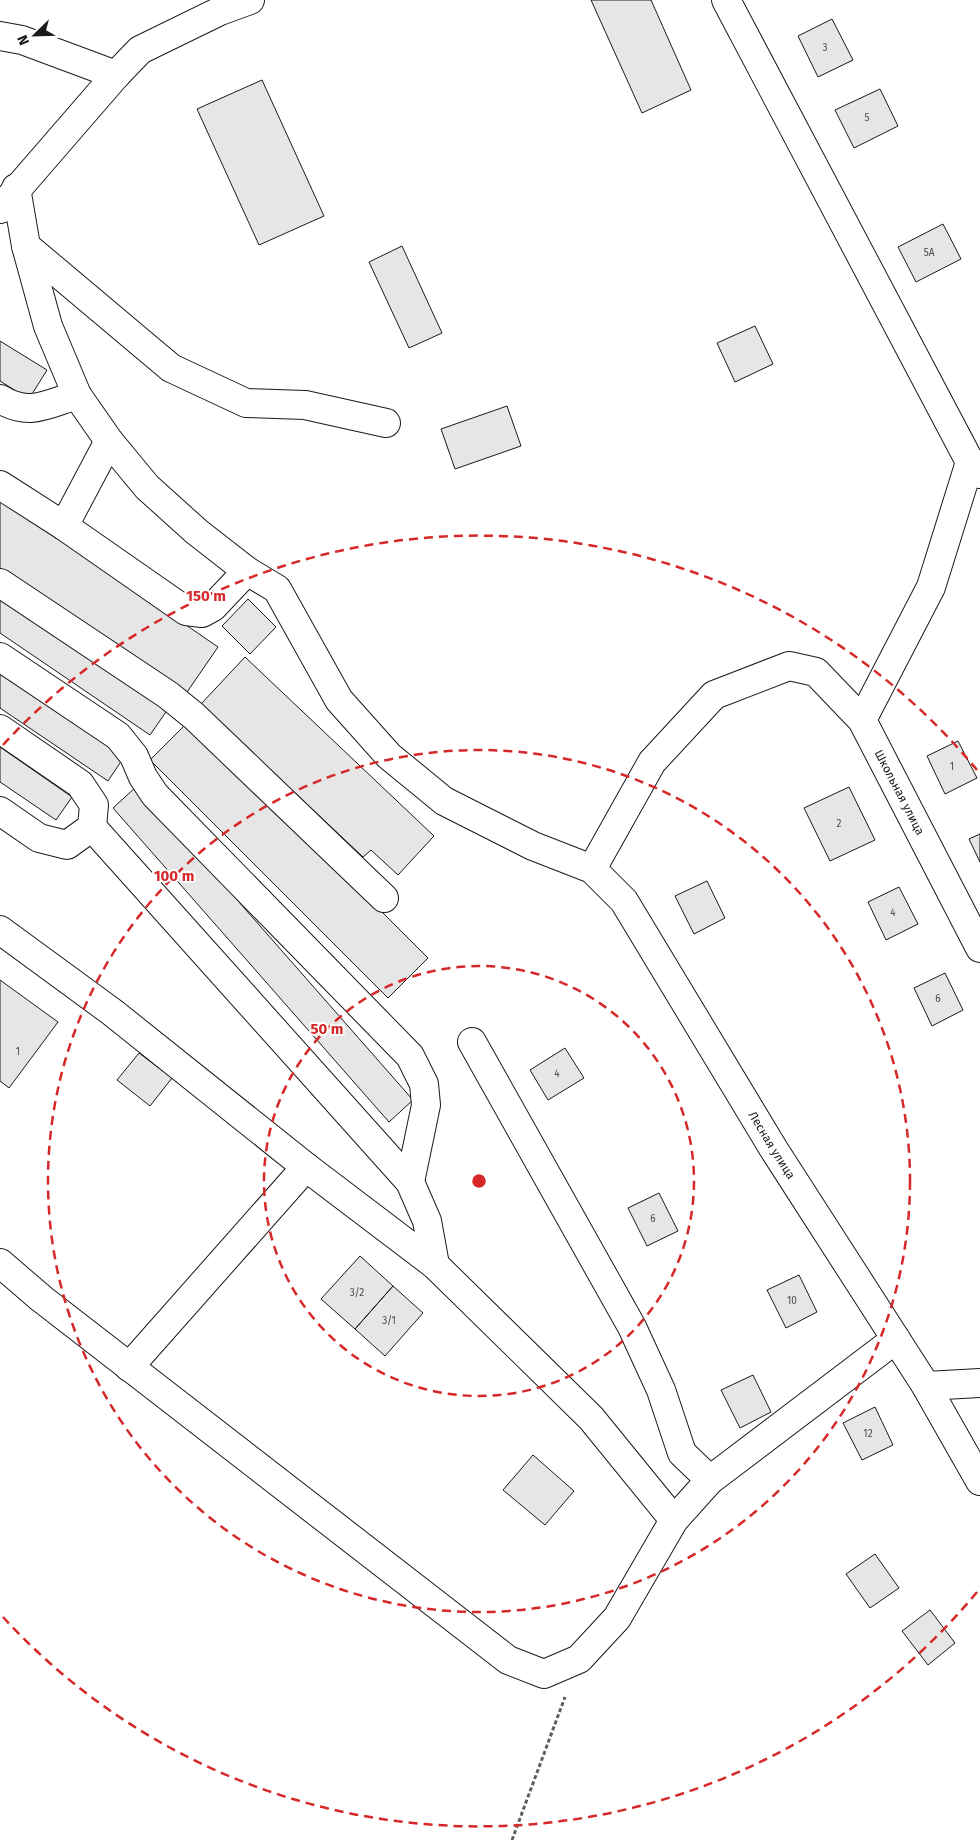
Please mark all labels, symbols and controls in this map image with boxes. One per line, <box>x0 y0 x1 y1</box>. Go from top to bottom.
north arrow <box>10 10 60 60</box>
text: N <box>14 32 33 47</box>
house number: 3 <box>823 42 828 54</box>
house number: 5 <box>864 112 870 124</box>
house number: 5А <box>924 247 935 259</box>
text: 150 m <box>186 587 226 605</box>
street label: Школьная улица <box>872 747 927 837</box>
house number: 1 <box>950 761 954 773</box>
house number: 2 <box>837 818 842 830</box>
text: 100 m <box>154 867 194 885</box>
house number: 4 <box>890 907 896 919</box>
house number: 6 <box>935 993 941 1005</box>
text: 50 m <box>310 1020 344 1038</box>
house number: 1 <box>16 1046 20 1058</box>
house number: 4 <box>554 1068 560 1080</box>
street label: Лесная улица <box>745 1109 798 1182</box>
centre of rings <box>470 1172 488 1190</box>
house number: 6 <box>650 1213 656 1225</box>
house number: 3/2 <box>350 1287 364 1299</box>
house number: 10 <box>787 1295 797 1307</box>
house number: 3/1 <box>382 1315 396 1327</box>
house number: 12 <box>863 1428 873 1440</box>

